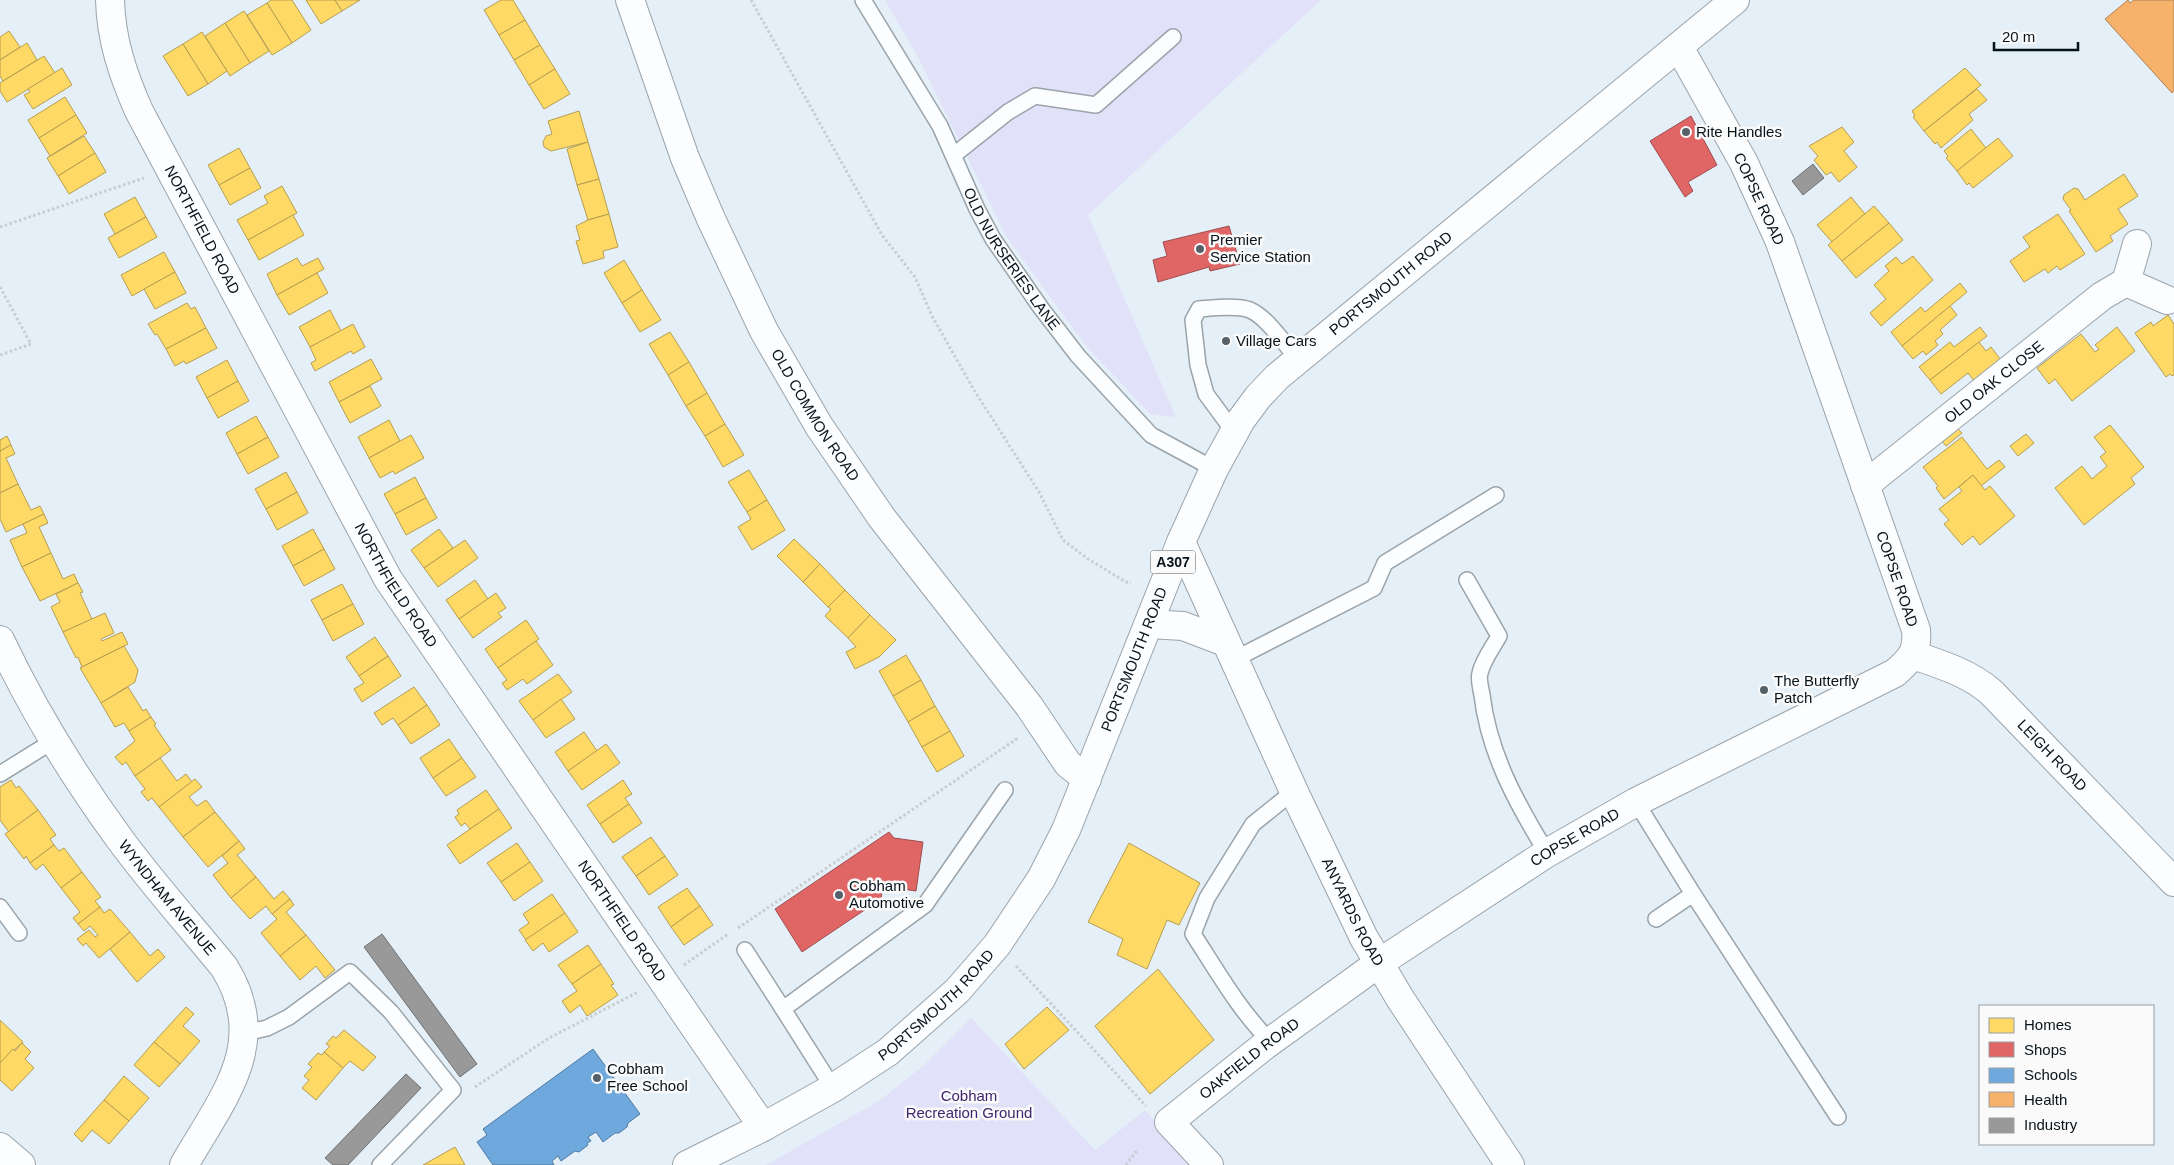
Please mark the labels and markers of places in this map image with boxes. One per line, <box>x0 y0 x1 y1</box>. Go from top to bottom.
place label: Rite Handles <box>1696 123 1782 140</box>
marker: Rite Handles <box>1680 126 1692 138</box>
place label: Premier Service Station <box>1210 231 1311 265</box>
marker: Premier Service Station <box>1194 243 1206 255</box>
place label: Village Cars <box>1236 332 1317 349</box>
marker: Village Cars <box>1220 335 1232 347</box>
place label: The Butterfly Patch <box>1774 672 1860 706</box>
marker: The Butterfly Patch <box>1758 684 1770 696</box>
place label: Cobham Automotive <box>849 877 924 911</box>
marker: Cobham Automotive <box>833 889 845 901</box>
place label: Cobham Free School <box>607 1060 688 1094</box>
marker: Cobham Free School <box>591 1072 603 1084</box>

